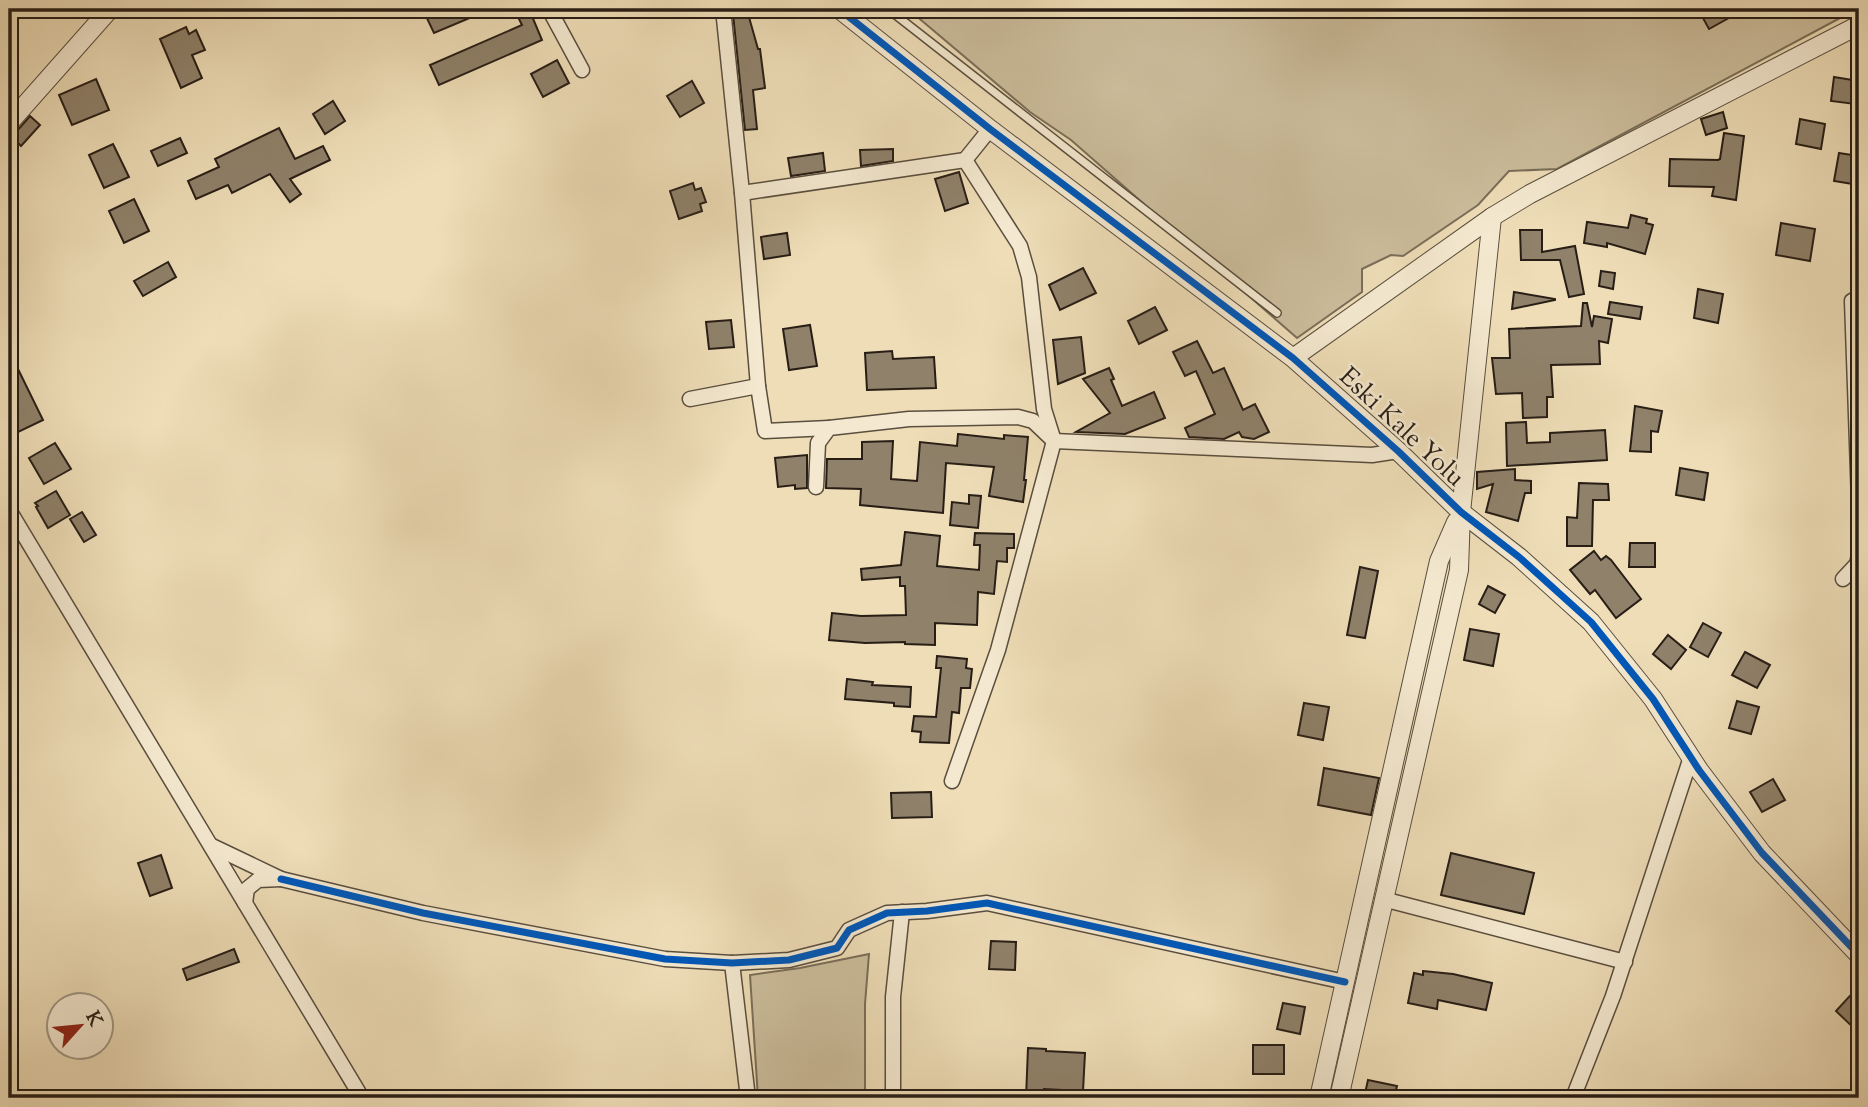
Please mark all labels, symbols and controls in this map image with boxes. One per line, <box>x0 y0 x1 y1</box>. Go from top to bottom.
street label: Eski Kale Yolu <box>1330 360 1472 496</box>
north arrow <box>46 992 116 1062</box>
text: K <box>78 1007 108 1032</box>

